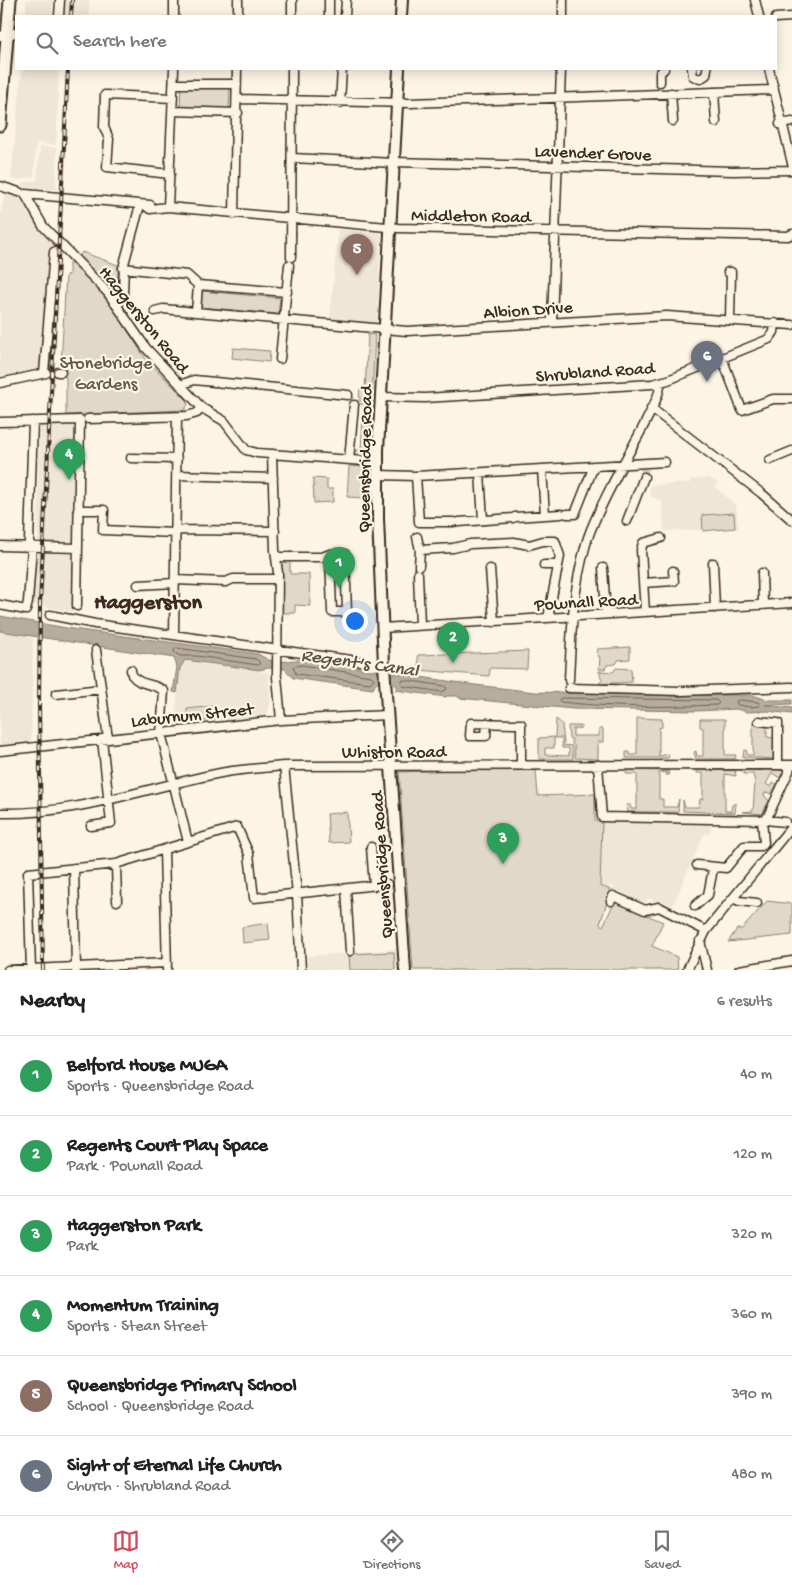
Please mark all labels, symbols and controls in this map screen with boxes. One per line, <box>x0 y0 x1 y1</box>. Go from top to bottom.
search box <box>15 15 777 70</box>
icon: search <box>33 29 61 57</box>
text: Search here <box>73 31 167 54</box>
street label: Lavender Grove <box>534 142 653 167</box>
street label: Middleton Road <box>411 206 532 229</box>
pin: 5 <box>341 234 373 275</box>
street label: Haggerston Road <box>93 263 194 380</box>
street label: Albion Drive <box>483 298 574 325</box>
pin: 6 <box>691 341 723 382</box>
park label: Stonebridge Gardens <box>60 354 153 396</box>
street label: Shrubland Road <box>535 359 657 388</box>
street label: Queensbridge Road <box>355 384 378 533</box>
pin: 4 <box>53 439 85 480</box>
pin: 1 <box>323 547 355 588</box>
street label: Pownall Road <box>533 590 640 617</box>
district label: Haggerston <box>94 591 202 617</box>
your location <box>342 608 368 634</box>
pin: 2 <box>437 622 469 663</box>
water label: Regent's Canal <box>299 645 421 684</box>
street label: Laburnum Street <box>130 699 256 733</box>
street label: Whiston Road <box>342 743 448 764</box>
street label: Queensbridge Road <box>368 789 399 939</box>
pin: 3 <box>487 823 519 864</box>
text: Nearby <box>20 990 85 1015</box>
text: 6 results <box>717 993 772 1012</box>
text: Belford House MUGA <box>67 1055 227 1078</box>
text: 1 <box>33 1066 39 1085</box>
text: 40 m <box>740 1066 772 1085</box>
text: Sports · Queensbridge Road <box>67 1078 253 1097</box>
text: Regents Court Play Space <box>67 1135 268 1158</box>
text: 2 <box>32 1146 40 1165</box>
text: 120 m <box>733 1146 772 1165</box>
text: Park · Pownall Road <box>67 1158 202 1177</box>
text: Haggerston Park <box>67 1215 201 1238</box>
text: 3 <box>32 1226 40 1245</box>
text: 320 m <box>732 1226 772 1245</box>
text: Park <box>67 1238 98 1257</box>
text: Momentum Training <box>67 1295 219 1318</box>
text: 4 <box>32 1306 40 1325</box>
text: 360 m <box>731 1306 772 1325</box>
text: Sports · Stean Street <box>67 1318 206 1337</box>
text: Queensbridge Primary School <box>67 1375 297 1398</box>
text: 5 <box>32 1386 40 1405</box>
text: 390 m <box>731 1386 772 1405</box>
text: School · Queensbridge Road <box>67 1398 253 1417</box>
text: Sight of Eternal Life Church <box>67 1455 282 1478</box>
text: 6 <box>32 1466 40 1485</box>
text: 480 m <box>731 1466 772 1485</box>
text: Church · Shrubland Road <box>67 1478 230 1497</box>
tab: Map <box>112 1527 140 1574</box>
tab: Directions <box>364 1527 421 1574</box>
tab: Saved <box>644 1527 680 1574</box>

